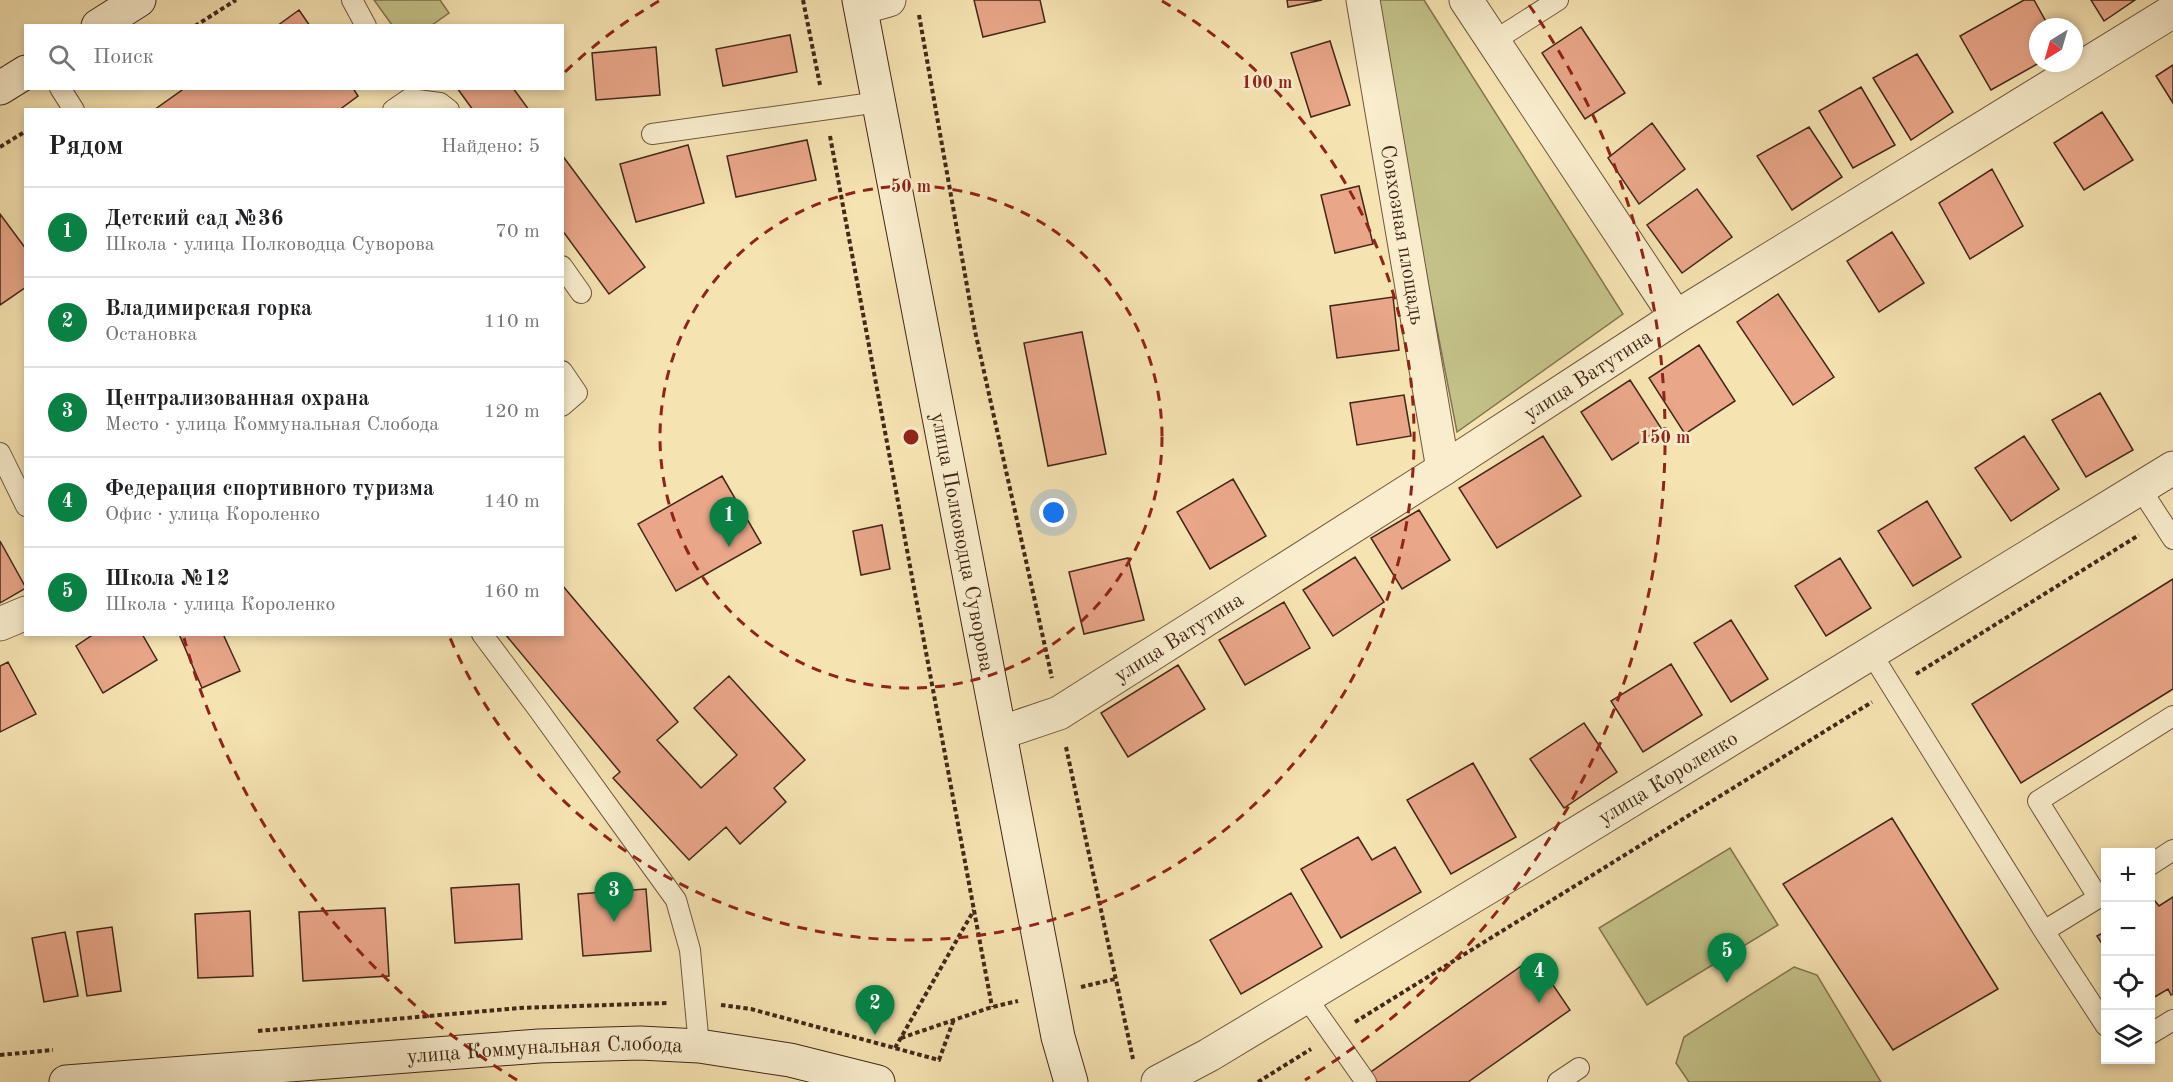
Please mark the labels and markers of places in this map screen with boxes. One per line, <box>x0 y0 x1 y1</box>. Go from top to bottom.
centre of rings <box>901 427 921 447</box>
pin: 1 <box>710 498 748 547</box>
pin: 3 <box>594 872 634 922</box>
pin: 5 <box>1708 934 1746 983</box>
pin: 4 <box>1520 954 1558 1003</box>
pin: 2 <box>856 986 894 1035</box>

